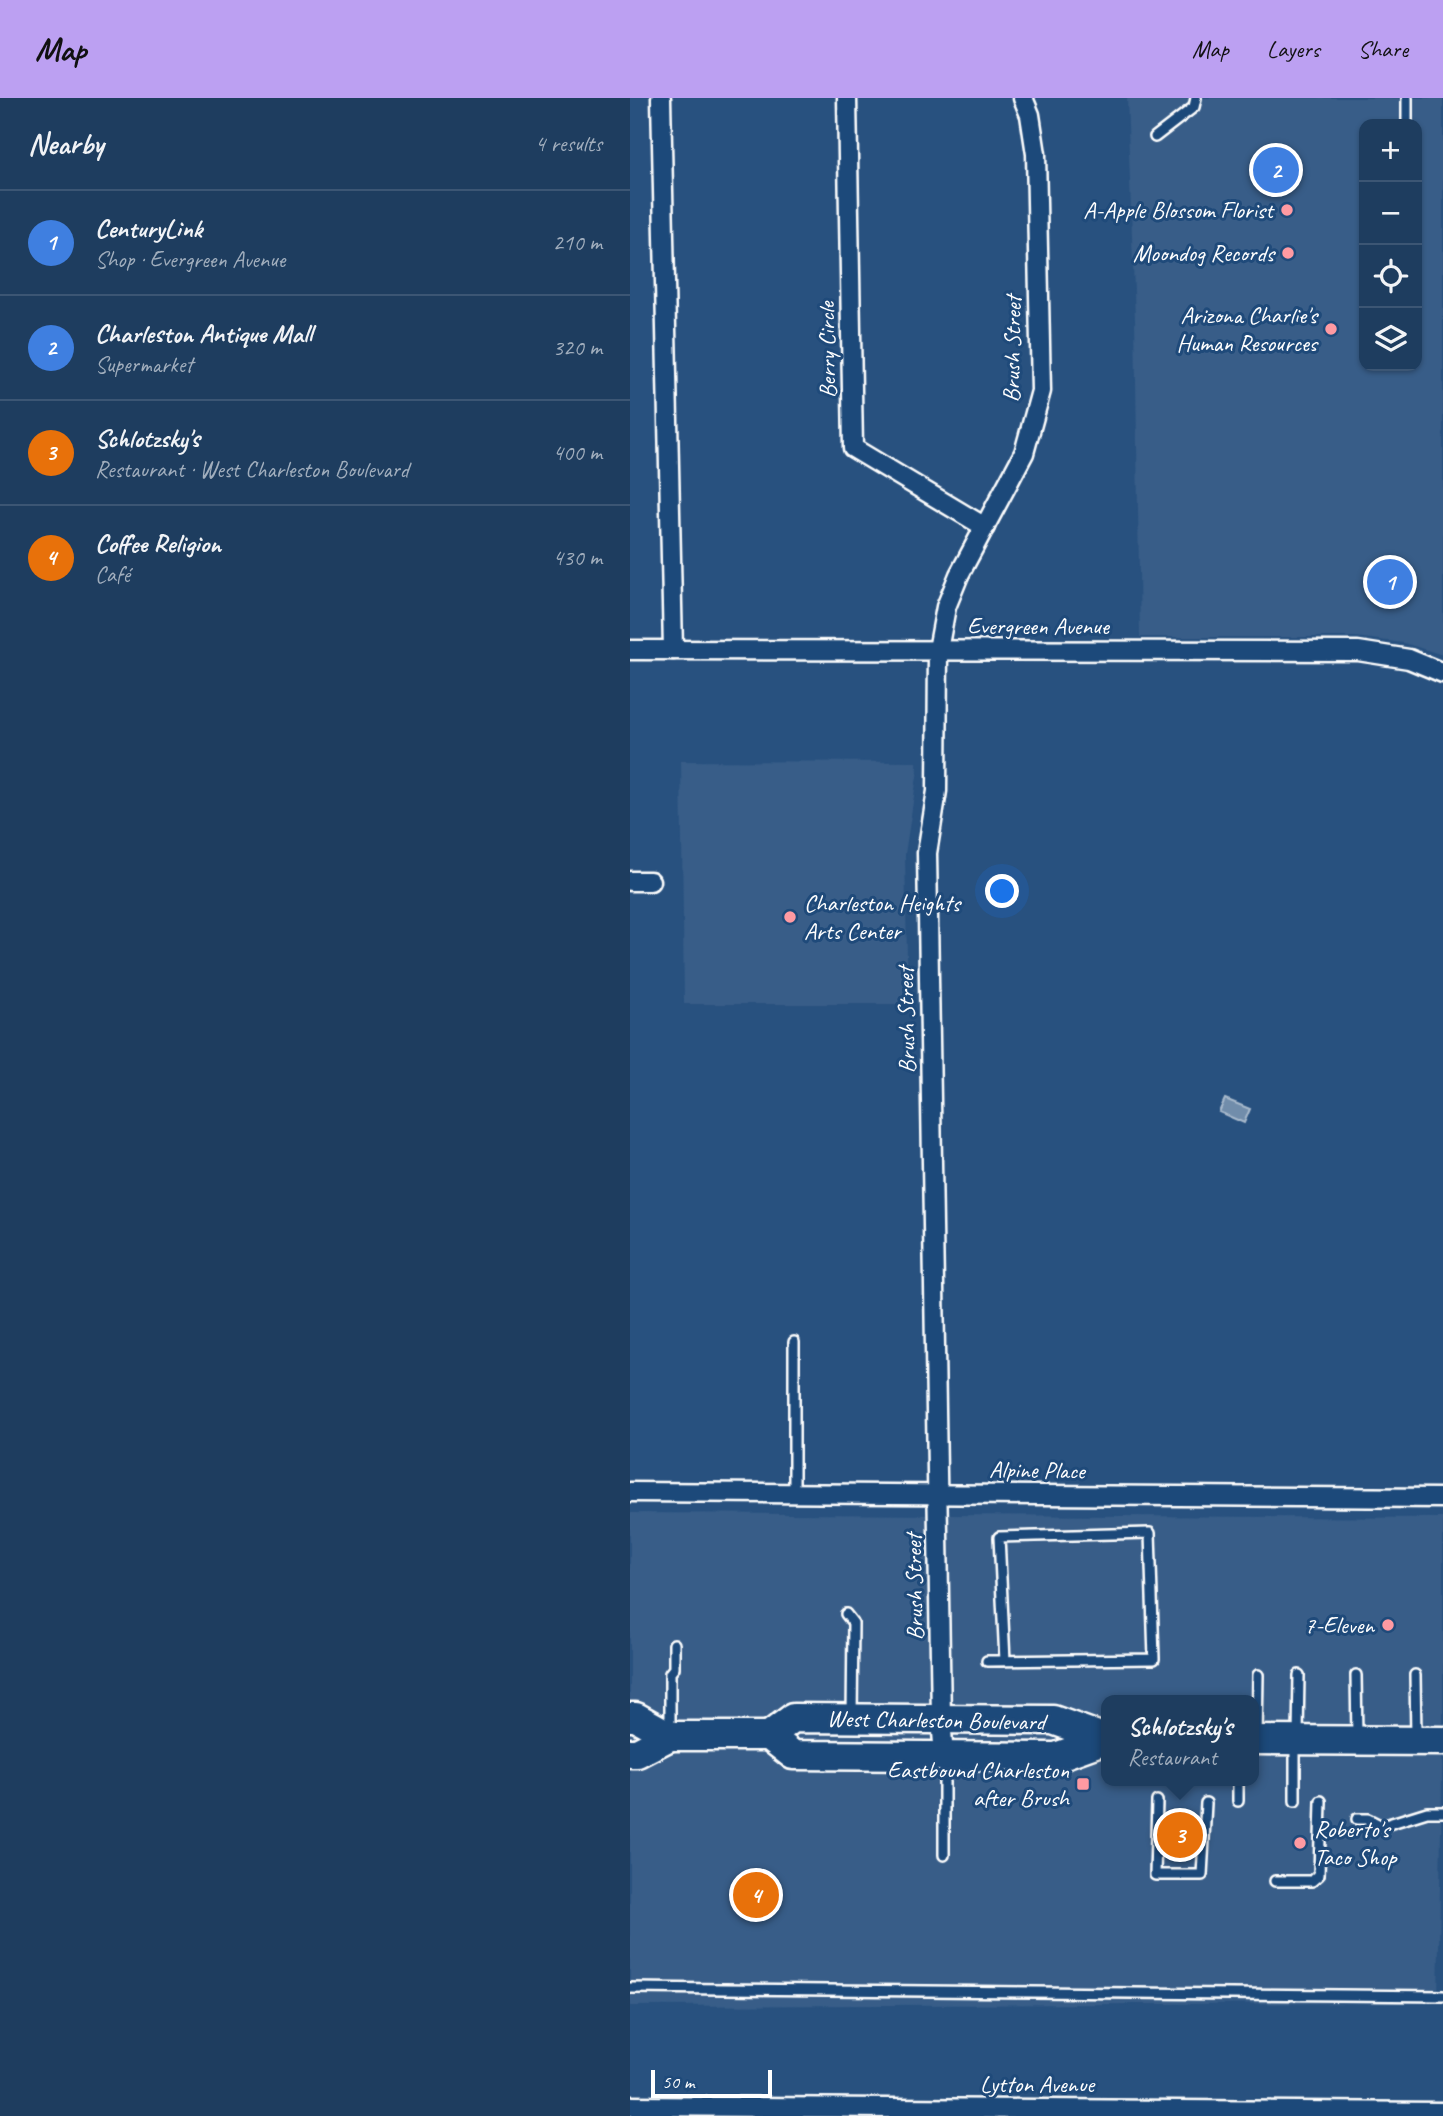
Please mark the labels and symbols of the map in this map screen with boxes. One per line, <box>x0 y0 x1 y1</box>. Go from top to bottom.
pin: 2 <box>1253 144 1299 196</box>
place label: A-Apple Blossom Florist <box>1083 195 1275 225</box>
marker: A-Apple Blossom Florist <box>1279 202 1295 218</box>
place label: Moondog Records <box>1133 238 1277 268</box>
marker: Moondog Records <box>1280 245 1296 261</box>
street label: Brush Street <box>996 292 1028 403</box>
street label: Berry Circle <box>811 299 843 399</box>
place label: Arizona Charlie's Human Resources <box>1177 300 1320 358</box>
marker: Arizona Charlie's Human Resources <box>1323 321 1339 337</box>
pin: 1 <box>1367 556 1413 608</box>
street label: Evergreen Avenue <box>967 611 1111 641</box>
your location <box>985 874 1019 908</box>
place label: Charleston Heights Arts Center <box>804 888 963 946</box>
marker: Charleston Heights Arts Center <box>782 909 798 925</box>
street label: Brush Street <box>890 963 922 1074</box>
street label: Alpine Place <box>989 1454 1087 1486</box>
street label: Brush Street <box>898 1530 930 1641</box>
place label: 7-Eleven <box>1304 1610 1375 1640</box>
marker: 7-Eleven <box>1380 1617 1396 1633</box>
street label: West Charleston Boulevard <box>827 1703 1049 1737</box>
place label: Eastbound Charleston after Brush <box>887 1755 1071 1813</box>
marker: Eastbound Charleston after Brush <box>1075 1776 1091 1792</box>
pin: 3 <box>1157 1809 1203 1861</box>
place label: Roberto's Taco Shop <box>1314 1814 1398 1872</box>
marker: Roberto's Taco Shop <box>1292 1835 1308 1851</box>
pin: 4 <box>733 1869 779 1921</box>
scale bar <box>651 2067 772 2099</box>
street label: Lytton Avenue <box>980 2069 1096 2099</box>

